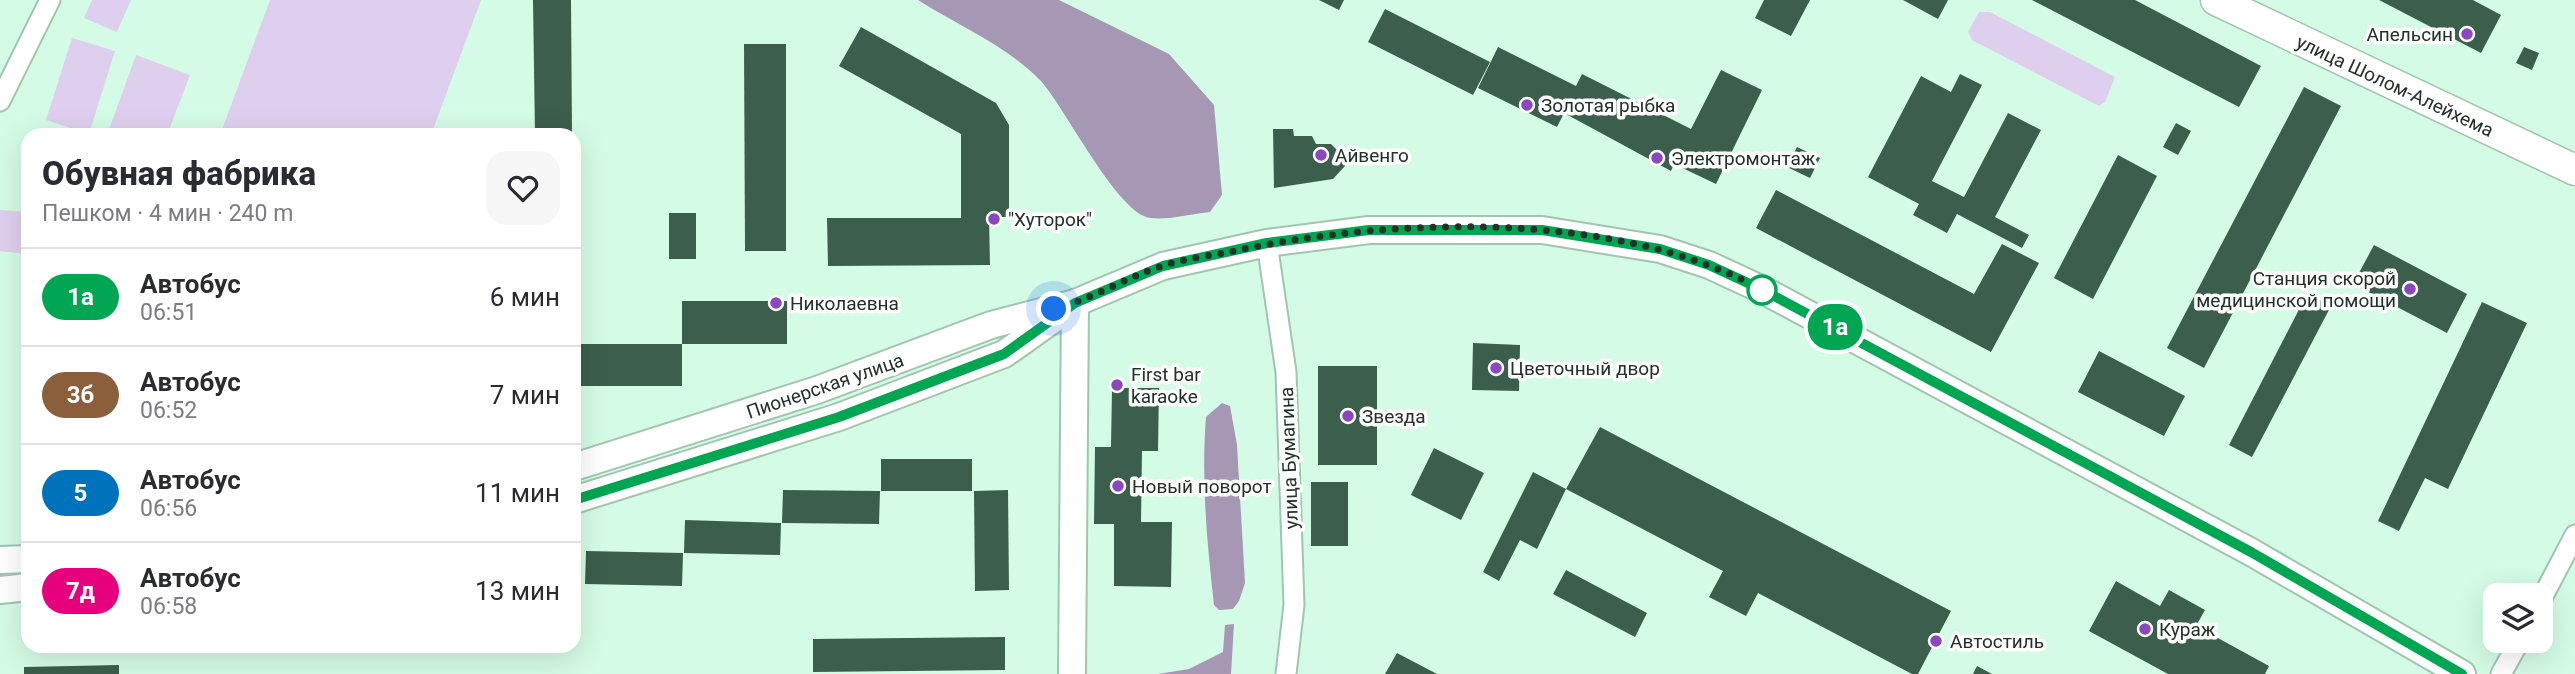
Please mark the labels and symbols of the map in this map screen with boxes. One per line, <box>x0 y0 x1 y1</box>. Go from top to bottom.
place label: Апельсин <box>2366 23 2453 46</box>
marker: Апельсин <box>2459 26 2475 42</box>
street label: улица Шолом-Алейхема <box>2293 30 2497 142</box>
place label: Золотая рыбка <box>1541 94 1675 117</box>
marker: Золотая рыбка <box>1519 97 1535 113</box>
place label: Айвенго <box>1335 144 1409 167</box>
marker: Айвенго <box>1313 147 1329 163</box>
place label: Электромонтаж <box>1671 147 1816 170</box>
marker: Электромонтаж <box>1649 150 1665 166</box>
place label: "Хуторок" <box>1008 208 1092 231</box>
marker: "Хуторок" <box>986 211 1002 227</box>
place label: Станция скорой медицинской помощи <box>2196 267 2396 312</box>
unlabelled marker <box>1747 275 1777 305</box>
marker: Станция скорой медицинской помощи <box>2402 281 2418 297</box>
your location <box>1036 291 1071 326</box>
place label: Николаевна <box>790 292 899 315</box>
marker: Николаевна <box>768 295 784 311</box>
line badge: 1а <box>1804 304 1867 350</box>
street label: Пионерская улица <box>743 348 907 424</box>
place label: Цветочный двор <box>1510 357 1660 380</box>
marker: Цветочный двор <box>1488 360 1504 376</box>
place label: First bar karaoke <box>1131 363 1201 408</box>
marker: First bar karaoke <box>1109 377 1125 393</box>
street label: улица Бумагина <box>1275 386 1303 530</box>
place label: Звезда <box>1362 405 1426 428</box>
marker: Звезда <box>1340 408 1356 424</box>
place label: Новый поворот <box>1132 475 1272 498</box>
marker: Новый поворот <box>1110 478 1126 494</box>
place label: Кураж <box>2159 618 2216 641</box>
marker: Кураж <box>2137 621 2153 637</box>
place label: Автостиль <box>1950 630 2044 653</box>
marker: Автостиль <box>1928 633 1944 649</box>

